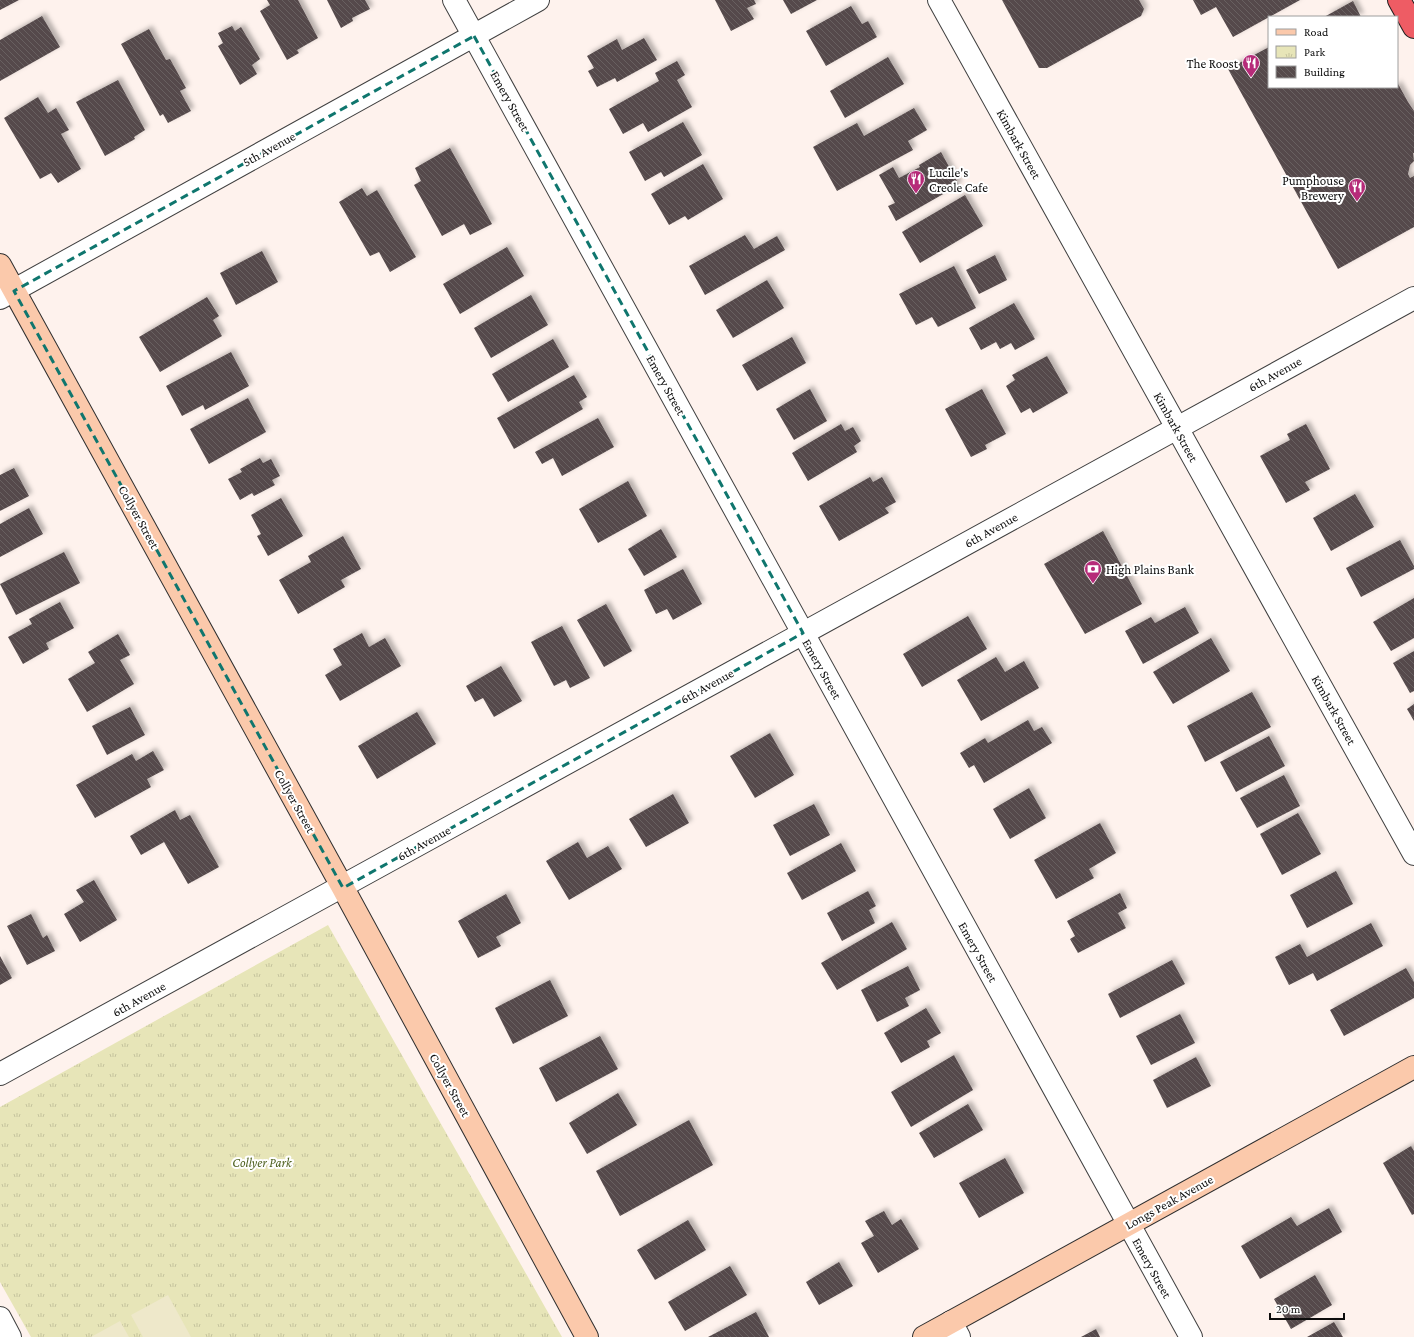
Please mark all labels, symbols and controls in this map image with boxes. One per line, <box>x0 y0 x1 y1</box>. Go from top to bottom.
legend <box>1268 16 1398 88</box>
text: Road <box>1304 25 1329 39</box>
text: Park <box>1304 45 1326 59</box>
restaurant icon: The Roost <box>1241 53 1261 78</box>
place label: The Roost <box>1186 56 1239 71</box>
text: Building <box>1304 65 1345 79</box>
street label: Emery Street <box>487 68 533 134</box>
street label: Kimbark Street <box>994 106 1045 182</box>
street label: 5th Avenue <box>240 128 298 170</box>
place label: Lucile's Creole Cafe <box>929 165 988 195</box>
restaurant icon: Lucile's Creole Cafe <box>906 169 926 194</box>
place label: Pumphouse Brewery <box>1282 173 1345 203</box>
restaurant icon: Pumphouse Brewery <box>1347 177 1367 202</box>
street label: Emery Street <box>643 352 689 418</box>
street label: 6th Avenue <box>1246 353 1304 395</box>
street label: Kimbark Street <box>1151 389 1202 465</box>
street label: Collyer Street <box>115 483 163 552</box>
street label: 6th Avenue <box>962 509 1020 551</box>
bank icon: High Plains Bank <box>1083 559 1103 584</box>
place label: High Plains Bank <box>1106 562 1195 577</box>
street label: Emery Street <box>799 636 845 702</box>
street label: 6th Avenue <box>678 665 736 707</box>
street label: Kimbark Street <box>1309 672 1360 748</box>
street label: Collyer Street <box>271 767 319 836</box>
street label: 6th Avenue <box>395 822 453 864</box>
street label: Emery Street <box>955 919 1001 985</box>
street label: 6th Avenue <box>110 978 168 1020</box>
street label: Collyer Street <box>426 1051 474 1120</box>
park label: Collyer Park <box>232 1155 293 1170</box>
street label: Longs Peak Avenue <box>1122 1171 1216 1232</box>
street label: Emery Street <box>1129 1235 1175 1301</box>
scale bar <box>1270 1295 1344 1321</box>
text: 20 m <box>1276 1302 1301 1316</box>

